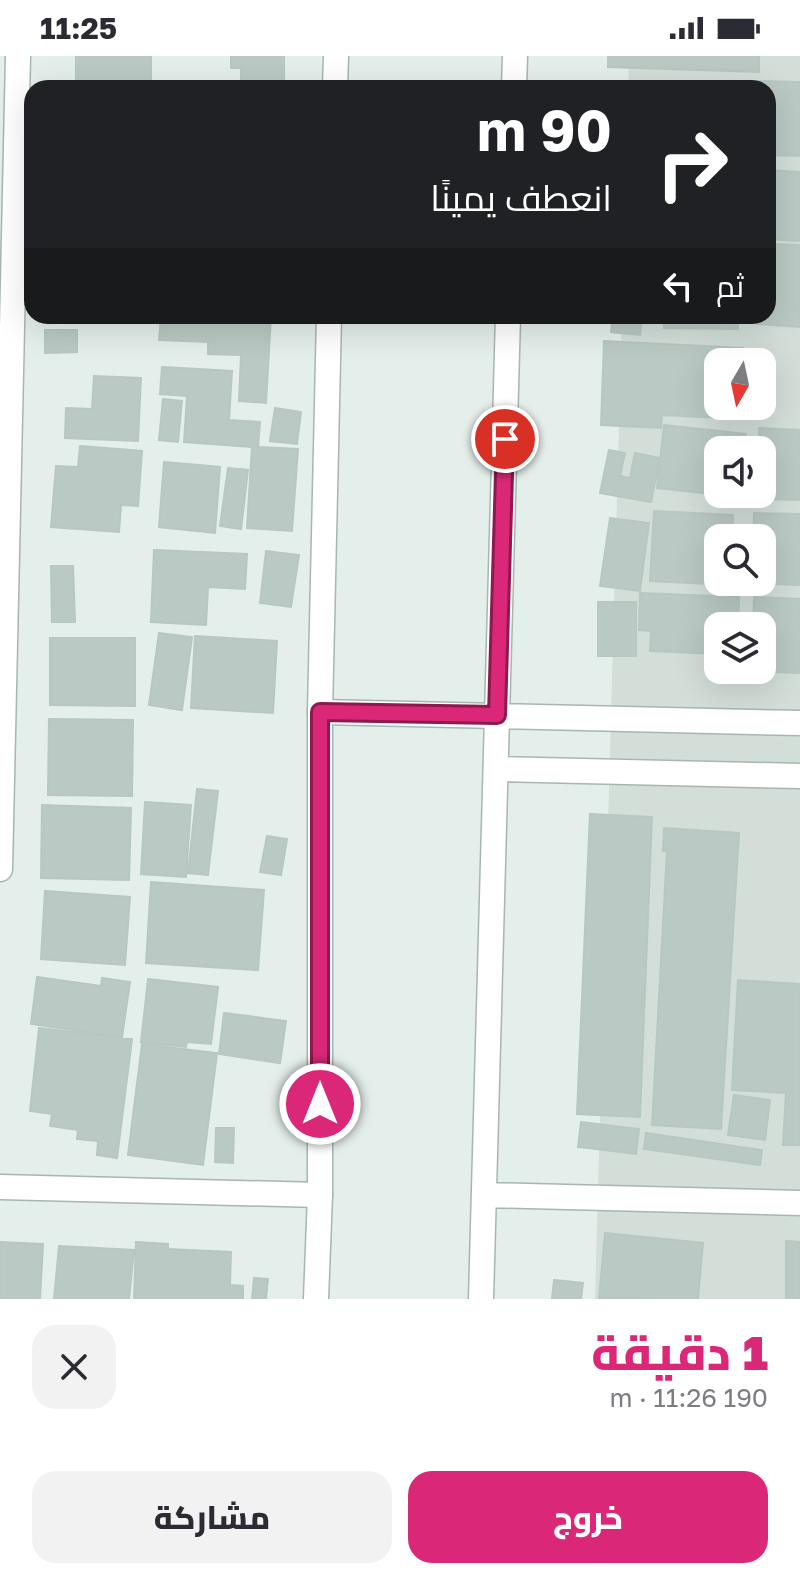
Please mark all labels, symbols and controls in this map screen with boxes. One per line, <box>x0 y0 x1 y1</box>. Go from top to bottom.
text: 11:25 <box>40 10 117 46</box>
text: 90 m <box>477 96 612 163</box>
icon: right <box>640 112 744 216</box>
text: انعطف يمينًا <box>430 176 612 219</box>
icon: left <box>656 264 700 308</box>
text: ثم <box>716 268 744 304</box>
north arrow <box>704 348 776 420</box>
map controls <box>704 348 776 684</box>
pin <box>471 405 539 473</box>
icon: arrive <box>483 417 527 461</box>
button: sound <box>704 436 776 508</box>
button: search <box>704 524 776 596</box>
button: layers <box>704 612 776 684</box>
position arrow <box>278 1062 362 1146</box>
text: 1 دقيقة <box>591 1323 768 1381</box>
button: close <box>32 1325 116 1409</box>
text: 190 m · 11:26 <box>609 1382 768 1413</box>
button: مشاركة <box>32 1471 392 1563</box>
button: خروج <box>408 1471 768 1563</box>

